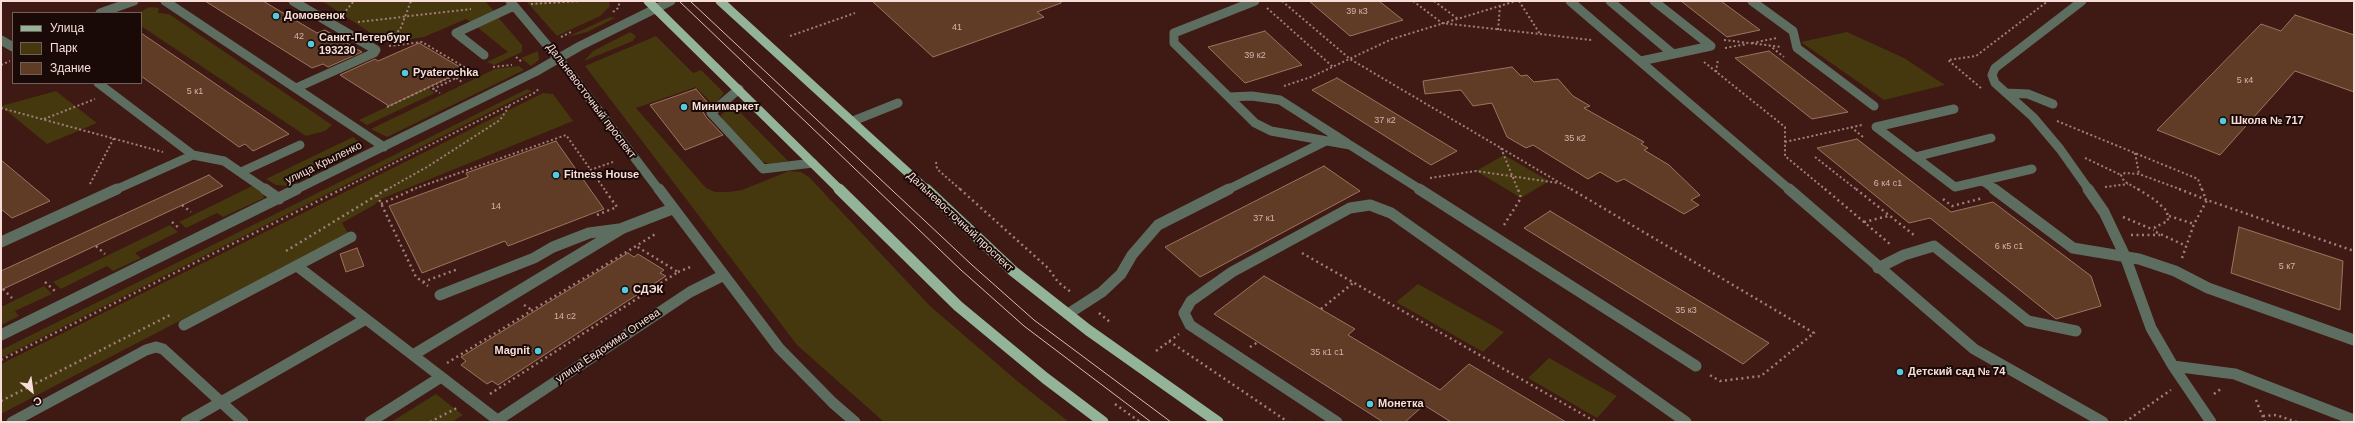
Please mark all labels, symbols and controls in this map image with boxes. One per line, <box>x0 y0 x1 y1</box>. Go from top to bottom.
house number: 39 к3 <box>1346 7 1368 17</box>
place label: Домовенок <box>284 9 345 23</box>
marker: Домовенок <box>271 11 281 21</box>
legend <box>12 12 142 84</box>
text: Улица <box>50 21 84 35</box>
house number: 41 <box>952 23 962 33</box>
place label: Санкт-Петербург 193230 <box>319 31 410 57</box>
house number: 42 <box>294 32 304 42</box>
marker: Санкт-Петербург 193230 <box>306 39 316 49</box>
text: Парк <box>50 41 77 55</box>
street label: Дальневосточный проспект <box>543 41 639 161</box>
house number: 39 к2 <box>1244 51 1266 61</box>
text: Здание <box>50 61 91 75</box>
place label: Pyaterochka <box>413 66 478 80</box>
marker: Pyaterochka <box>400 68 410 78</box>
house number: 5 к4 <box>2237 76 2253 86</box>
house number: 5 к1 <box>187 87 203 97</box>
place label: Минимаркет <box>692 100 759 114</box>
marker: Минимаркет <box>679 102 689 112</box>
place label: Школа № 717 <box>2231 114 2304 128</box>
house number: 37 к2 <box>1374 116 1396 126</box>
marker: Школа № 717 <box>2218 116 2228 126</box>
house number: 35 к2 <box>1564 134 1586 144</box>
street label: улица Крыленко <box>284 139 364 187</box>
place label: Fitness House <box>564 168 639 182</box>
street label: Дальневосточный проспект <box>904 169 1016 275</box>
marker: Fitness House <box>551 170 561 180</box>
house number: 6 к4 с1 <box>1874 179 1902 189</box>
house number: 14 <box>491 202 501 212</box>
house number: 37 к1 <box>1253 214 1275 224</box>
house number: 6 к5 с1 <box>1995 242 2023 252</box>
house number: 5 к7 <box>2279 262 2295 272</box>
place label: СДЭК <box>633 283 663 297</box>
marker: СДЭК <box>620 285 630 295</box>
street label: улица Евдокима Огнева <box>553 306 663 386</box>
house number: 35 к3 <box>1675 306 1697 316</box>
house number: 14 с2 <box>554 312 576 322</box>
place label: Magnit <box>495 344 530 358</box>
marker: Magnit <box>533 346 543 356</box>
house number: 35 к1 c1 <box>1310 348 1344 358</box>
place label: Детский сад № 74 <box>1908 365 2005 379</box>
marker: Детский сад № 74 <box>1895 367 1905 377</box>
north arrow <box>12 371 52 411</box>
text: С <box>31 394 44 409</box>
place label: Монетка <box>1378 397 1424 411</box>
marker: Монетка <box>1365 399 1375 409</box>

